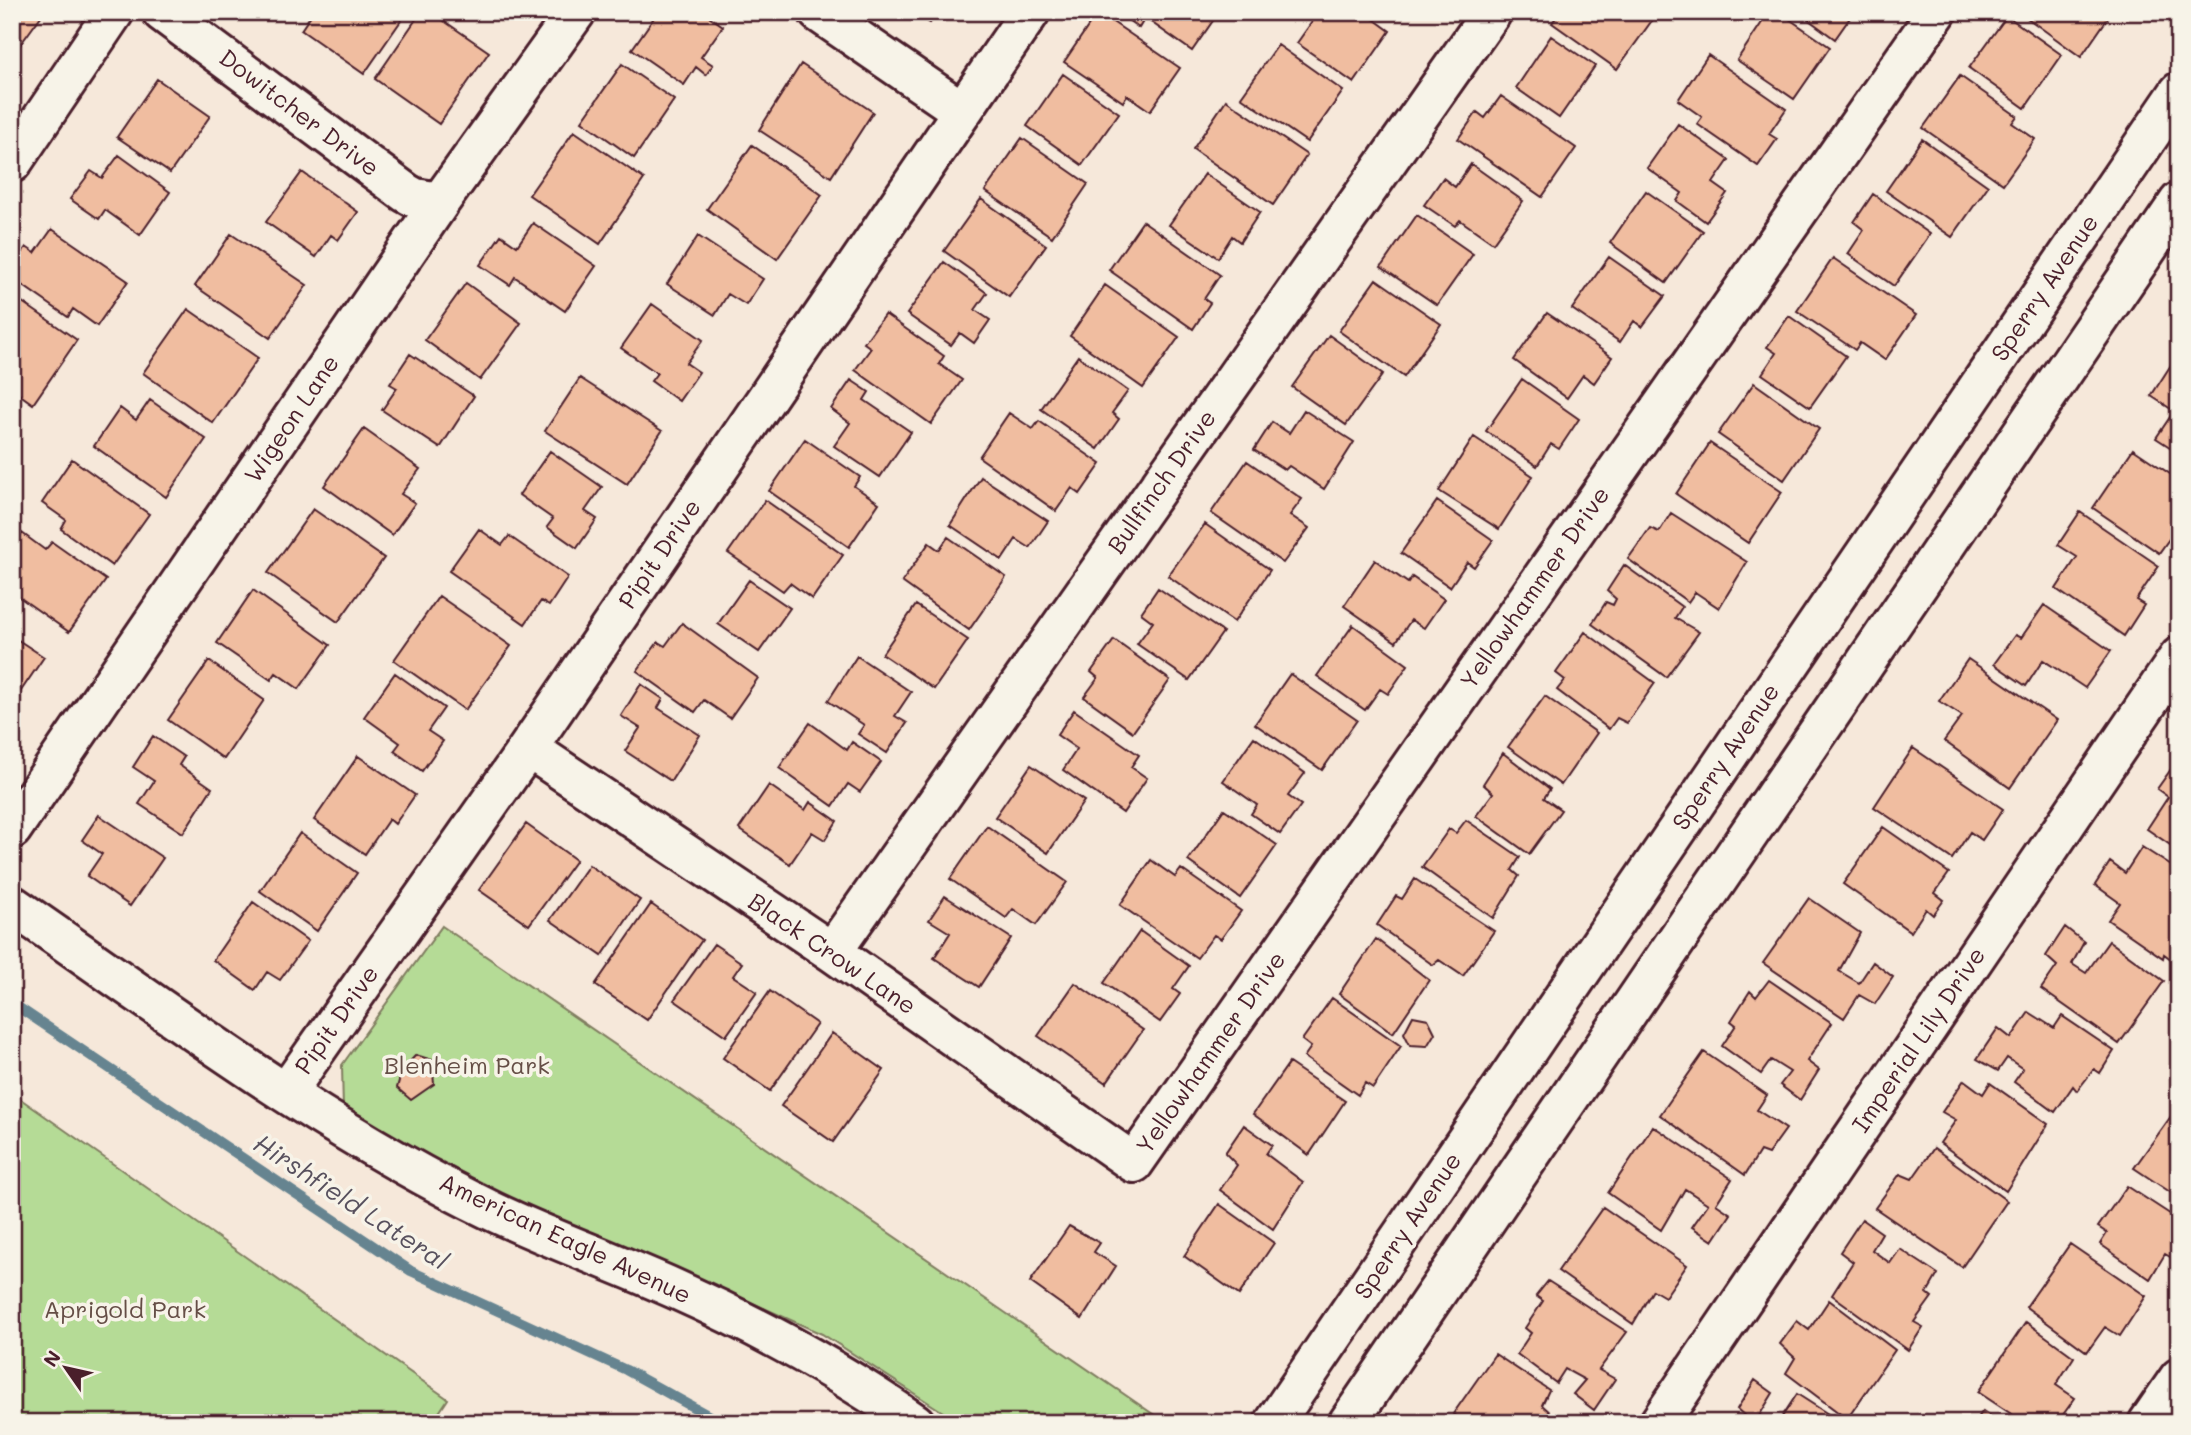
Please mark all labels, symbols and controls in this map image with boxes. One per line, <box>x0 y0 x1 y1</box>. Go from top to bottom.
street label: Dowitcher Drive <box>214 41 386 182</box>
street label: Sperry Avenue <box>1983 208 2104 367</box>
street label: Wigeon Lane <box>236 348 345 488</box>
street label: Bullfinch Drive <box>1100 403 1222 559</box>
street label: Yellowhammer Drive <box>1452 480 1615 694</box>
street label: Pipit Drive <box>611 492 707 614</box>
street label: Sperry Avenue <box>1664 677 1785 836</box>
street label: Black Crow Lane <box>743 885 923 1020</box>
street label: Imperial Lily Drive <box>1844 941 1991 1138</box>
street label: Yellowhammer Drive <box>1128 945 1291 1159</box>
street label: Pipit Drive <box>287 959 385 1080</box>
park label: Blenheim Park <box>384 1049 550 1080</box>
water label: Hirshfield Lateral <box>248 1125 456 1277</box>
street label: Sperry Avenue <box>1346 1146 1467 1305</box>
street label: American Eagle Avenue <box>435 1166 696 1310</box>
park label: Aprigold Park <box>44 1293 206 1324</box>
north arrow <box>32 1334 102 1404</box>
text: N <box>37 1345 66 1371</box>

